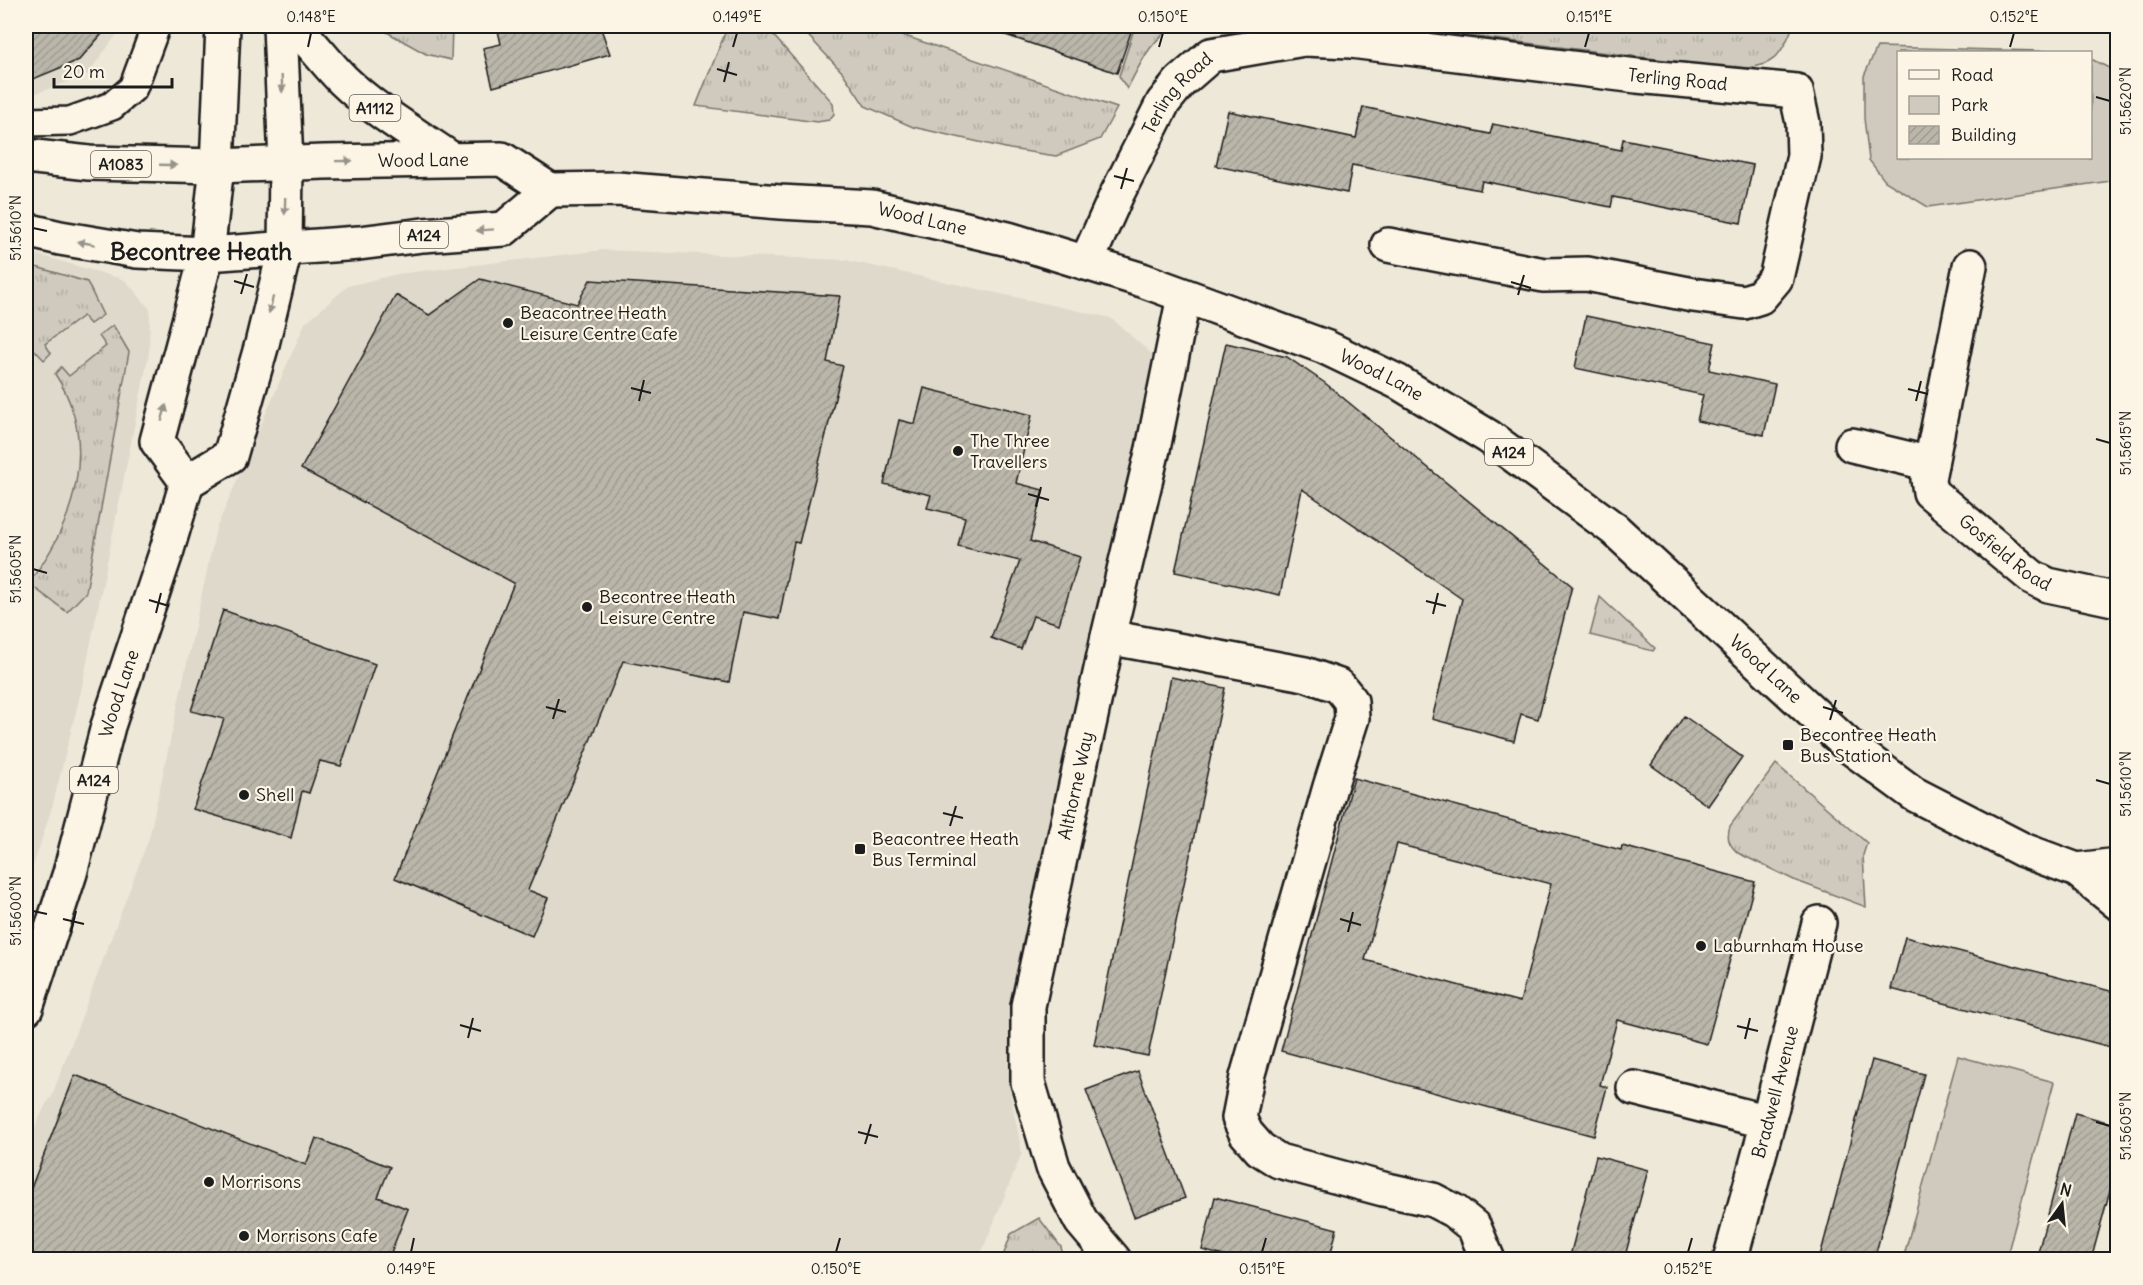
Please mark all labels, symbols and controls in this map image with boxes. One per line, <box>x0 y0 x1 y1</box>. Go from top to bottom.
text: 0.148°E <box>286 7 336 26</box>
text: 0.149°E <box>712 7 762 26</box>
text: 0.150°E <box>1138 7 1189 26</box>
text: 0.151°E <box>1566 7 1613 26</box>
text: 0.152°E <box>1989 7 2039 26</box>
street label: Terling Road <box>1137 47 1217 138</box>
scale bar <box>54 51 172 89</box>
legend <box>1897 51 2092 159</box>
text: 20 m <box>63 60 105 83</box>
street label: Terling Road <box>1626 63 1729 96</box>
text: Road <box>1951 63 1994 86</box>
text: 51.5620°N <box>2116 67 2135 135</box>
one-way arrow <box>278 74 287 93</box>
text: Park <box>1951 93 1988 116</box>
road number: A1112 <box>350 95 400 121</box>
text: Building <box>1951 123 2016 146</box>
street label: Wood Lane <box>378 148 469 172</box>
road number: A1083 <box>91 151 151 177</box>
one-way arrow <box>335 156 354 166</box>
one-way arrow <box>158 160 177 170</box>
text: 51.5610°N <box>6 195 25 261</box>
one-way arrow <box>281 196 290 215</box>
street label: Wood Lane <box>876 197 969 240</box>
road number: A124 <box>400 222 448 248</box>
one-way arrow <box>476 226 495 235</box>
district label: Becontree Heath <box>110 236 292 266</box>
one-way arrow <box>76 238 95 247</box>
one-way arrow <box>266 296 276 315</box>
place label: Beacontree Heath Leisure Centre Cafe <box>520 301 678 345</box>
marker: Beacontree Heath Leisure Centre Cafe <box>501 316 515 330</box>
street label: Wood Lane <box>1336 344 1428 406</box>
one-way arrow <box>160 404 169 422</box>
text: 51.5615°N <box>2116 411 2135 475</box>
place label: The Three Travellers <box>970 429 1050 473</box>
road number: A124 <box>1485 439 1533 465</box>
marker: The Three Travellers <box>951 444 965 458</box>
street label: Gosfield Road <box>1954 509 2056 596</box>
text: 51.5605°N <box>6 535 25 603</box>
place label: Becontree Heath Leisure Centre <box>599 585 736 629</box>
marker: Becontree Heath Leisure Centre <box>580 600 594 614</box>
street label: Wood Lane <box>1725 629 1807 708</box>
street label: Wood Lane <box>94 647 144 740</box>
place label: Becontree Heath Bus Station <box>1800 723 1937 767</box>
street label: Althorne Way <box>1052 729 1098 842</box>
marker: Becontree Heath Bus Station <box>1781 738 1795 752</box>
text: 51.5610°N <box>2116 751 2135 817</box>
road number: A124 <box>70 767 118 793</box>
place label: Shell <box>256 783 294 806</box>
marker: Shell <box>237 788 251 802</box>
place label: Beacontree Heath Bus Terminal <box>872 827 1019 871</box>
marker: Beacontree Heath Bus Terminal <box>853 842 867 856</box>
text: 51.5600°N <box>6 876 25 946</box>
place label: Laburnham House <box>1713 934 1863 957</box>
marker: Laburnham House <box>1694 939 1708 953</box>
street label: Bradwell Avenue <box>1747 1023 1803 1161</box>
text: 51.5605°N <box>2116 1092 2135 1160</box>
place label: Morrisons <box>221 1170 301 1193</box>
north arrow <box>2032 1174 2092 1234</box>
marker: Morrisons <box>202 1175 216 1189</box>
text: N <box>2058 1178 2074 1201</box>
place label: Morrisons Cafe <box>256 1224 378 1247</box>
marker: Morrisons Cafe <box>237 1229 251 1243</box>
text: 0.149°E <box>386 1259 436 1278</box>
text: 0.150°E <box>811 1259 862 1278</box>
text: 0.151°E <box>1239 1259 1286 1278</box>
text: 0.152°E <box>1663 1259 1713 1278</box>

